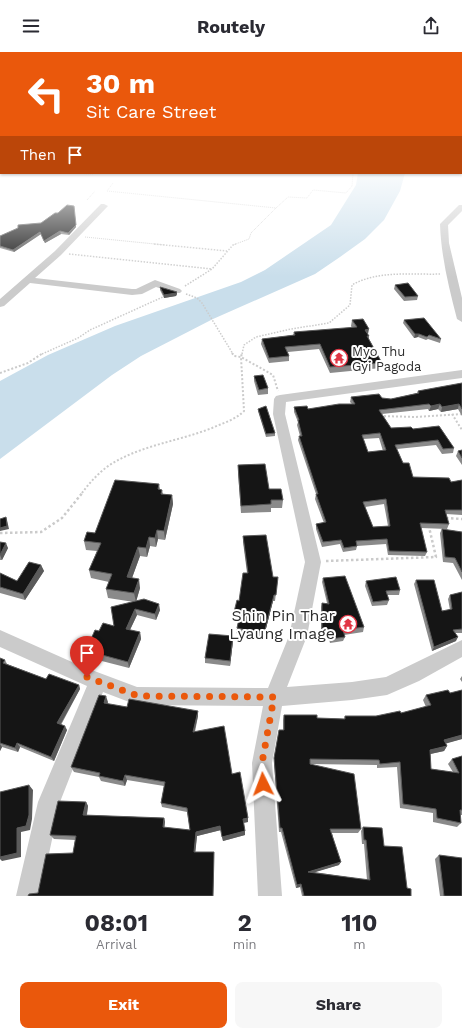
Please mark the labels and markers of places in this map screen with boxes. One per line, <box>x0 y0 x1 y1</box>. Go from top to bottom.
place label: Myo Thu Gyi Pagoda <box>352 344 422 374</box>
temple icon: Myo Thu Gyi Pagoda <box>329 348 349 368</box>
place label: Shin Pin Thar Lyaung Image <box>229 606 335 643</box>
temple icon: Shin Pin Thar Lyaung Image <box>338 614 358 634</box>
pin <box>70 636 104 677</box>

